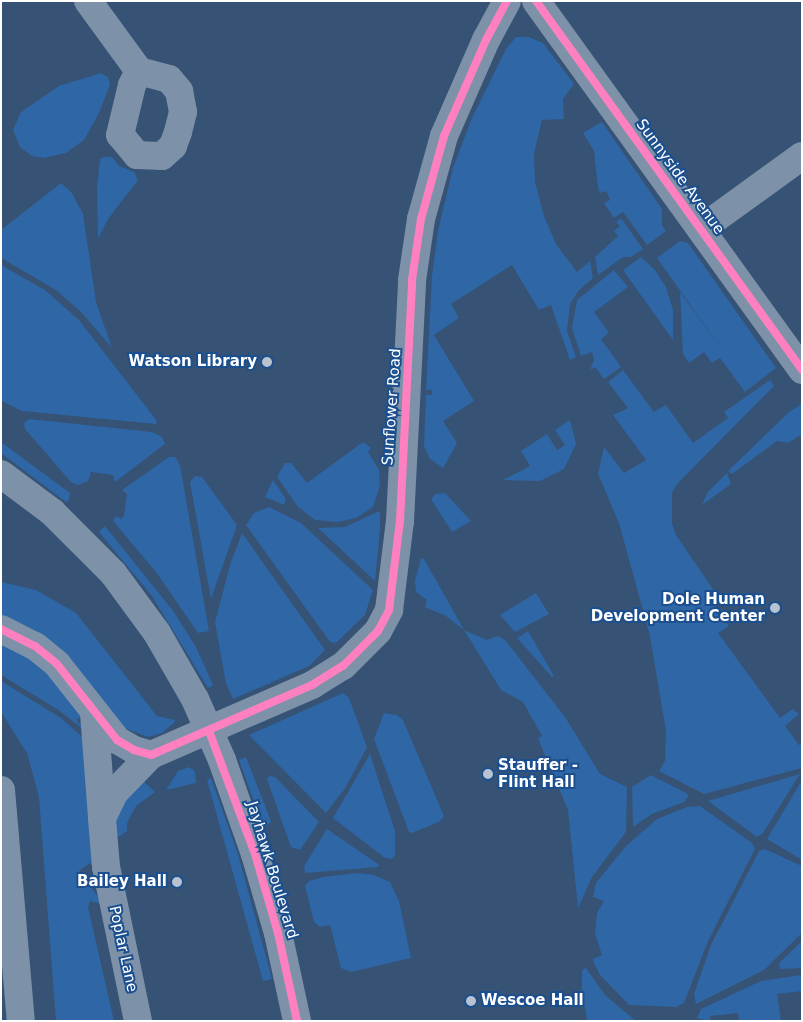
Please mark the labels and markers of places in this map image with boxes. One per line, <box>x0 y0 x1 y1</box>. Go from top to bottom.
place label: Watson Library <box>128 353 257 371</box>
marker: Watson Library <box>261 356 273 368</box>
place label: Dole Human Development Center <box>591 590 765 625</box>
marker: Dole Human Development Center <box>769 602 781 614</box>
place label: Stauffer - Flint Hall <box>498 756 578 791</box>
marker: Stauffer - Flint Hall <box>482 768 494 780</box>
place label: Bailey Hall <box>77 873 167 891</box>
marker: Bailey Hall <box>171 876 183 888</box>
place label: Wescoe Hall <box>481 992 584 1010</box>
marker: Wescoe Hall <box>465 995 477 1007</box>

